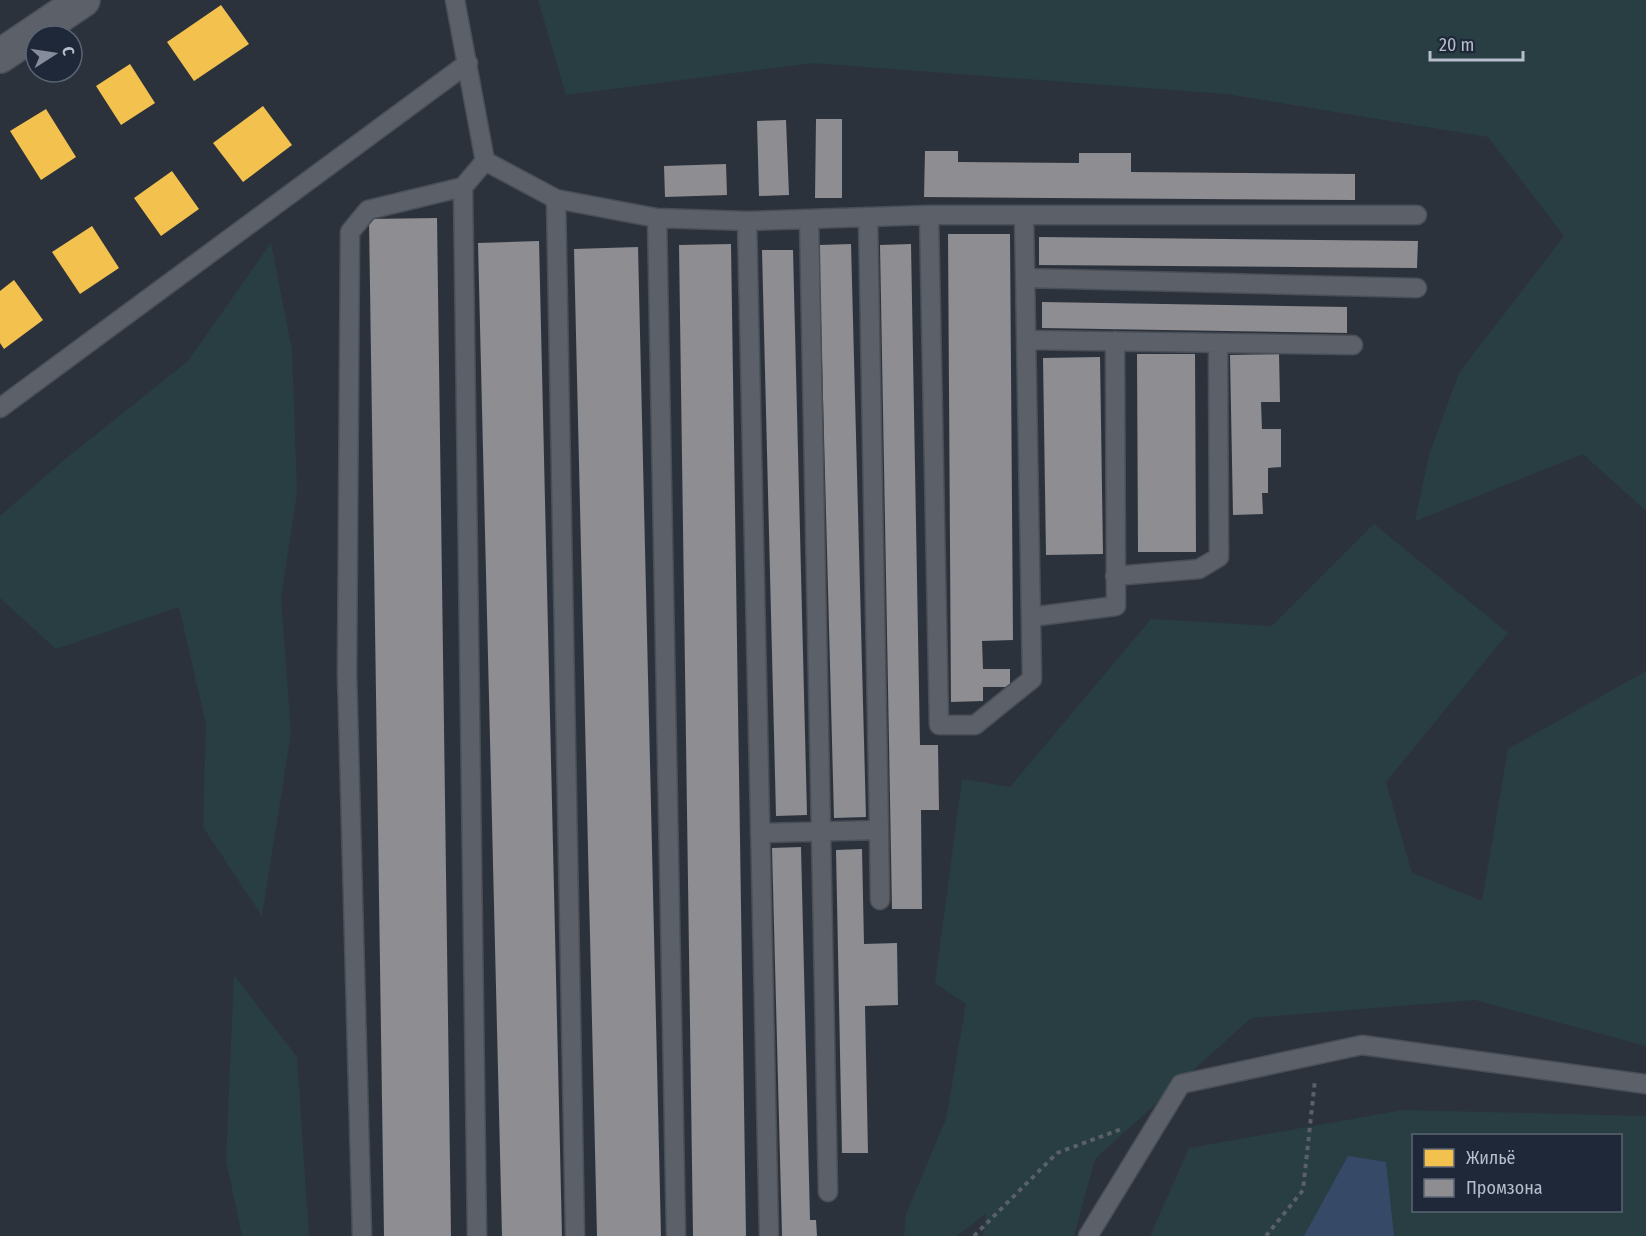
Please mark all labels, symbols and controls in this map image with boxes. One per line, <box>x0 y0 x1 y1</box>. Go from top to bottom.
north arrow <box>24 24 84 84</box>
scale bar <box>1430 24 1523 62</box>
text: 20 m <box>1439 34 1474 56</box>
text: С <box>58 45 78 58</box>
legend <box>1412 1134 1622 1212</box>
text: Жильё <box>1466 1147 1516 1169</box>
text: Промзона <box>1466 1177 1543 1199</box>

